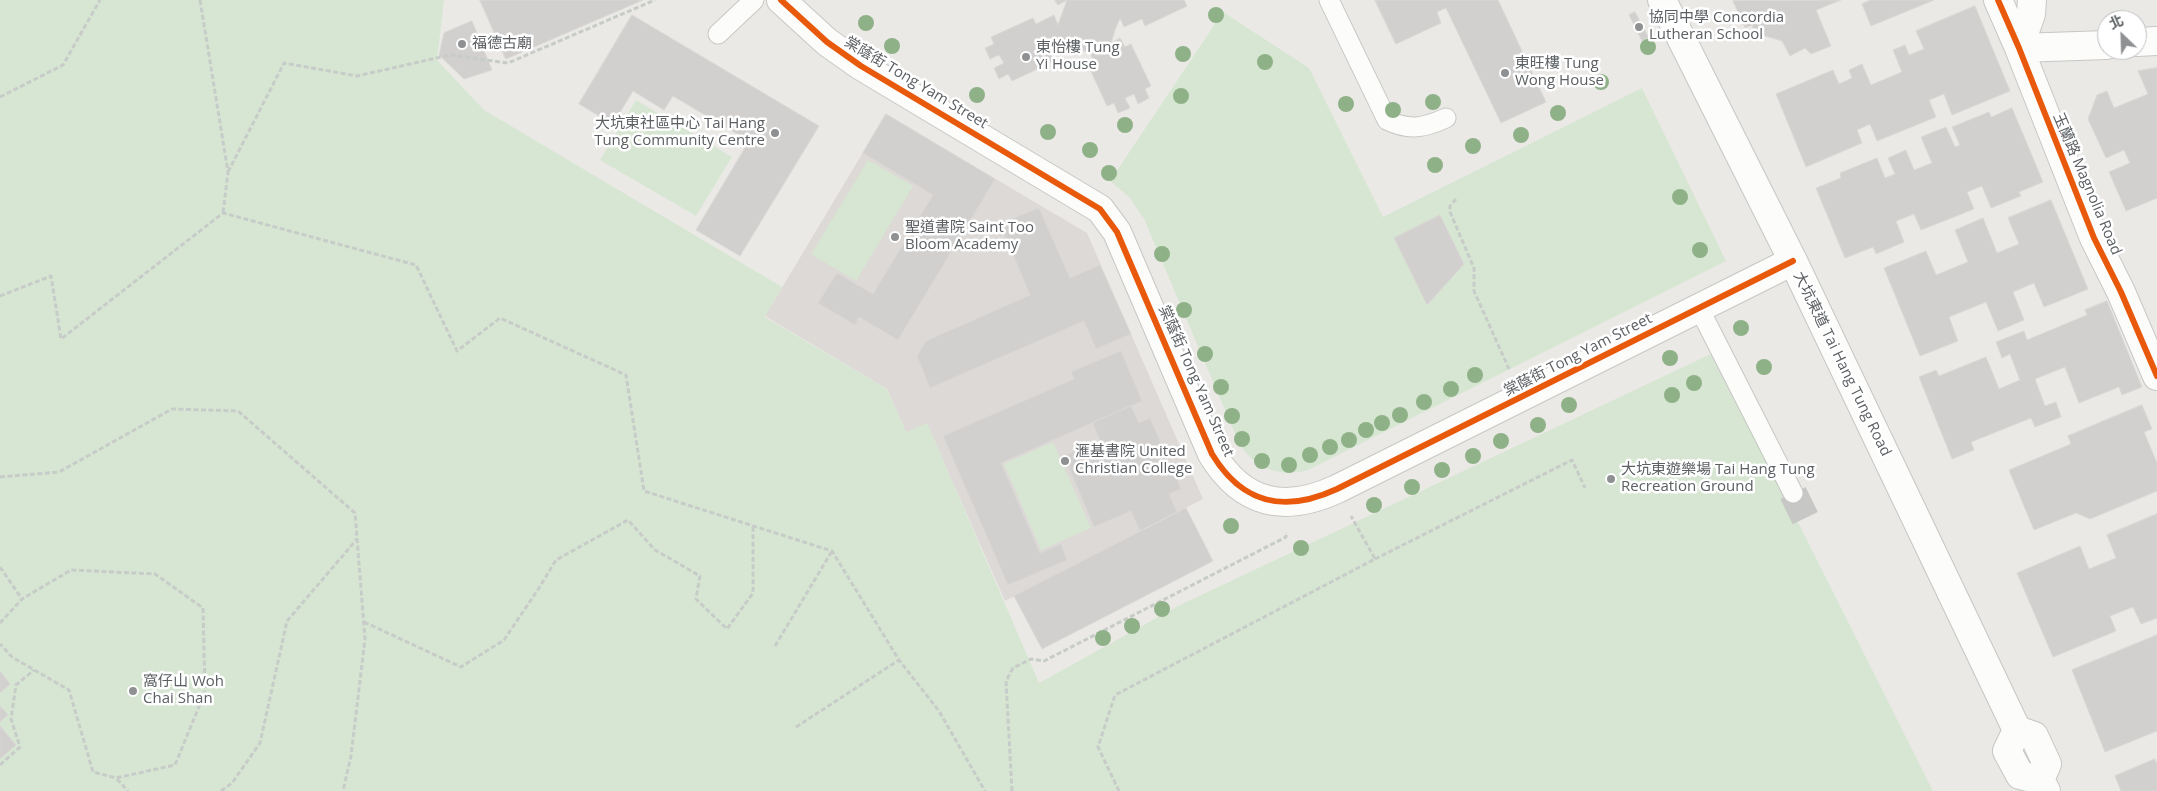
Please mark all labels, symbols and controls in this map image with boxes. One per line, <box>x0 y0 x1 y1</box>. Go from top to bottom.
place label: 協同中學 Concordia Lutheran School <box>1649 9 1784 44</box>
north arrow <box>2097 10 2147 60</box>
text: 北 <box>2106 10 2126 33</box>
marker: 協同中學 Concordia Lutheran School <box>1633 21 1645 33</box>
street label: 棠蔭街 Tong Yam Street <box>841 33 991 133</box>
place label: 福德古廟 <box>472 35 532 53</box>
marker: 福德古廟 <box>456 38 468 50</box>
place label: 東怡樓 Tung Yi House <box>1036 39 1120 74</box>
marker: 東怡樓 Tung Yi House <box>1020 51 1032 63</box>
place label: 東旺樓 Tung Wong House <box>1515 55 1604 90</box>
marker: 東旺樓 Tung Wong House <box>1499 67 1511 79</box>
street label: 玉蘭路 Magnolia Road <box>2049 110 2125 258</box>
place label: 大坑東社區中心 Tai Hang Tung Community Centre <box>594 115 765 150</box>
marker: 大坑東社區中心 Tai Hang Tung Community Centre <box>769 127 781 139</box>
place label: 聖道書院 Saint Too Bloom Academy <box>905 219 1034 254</box>
marker: 聖道書院 Saint Too Bloom Academy <box>889 231 901 243</box>
street label: 大坑東道 Tai Hang Tung Road <box>1789 269 1895 459</box>
street label: 棠蔭街 Tong Yam Street <box>1154 303 1238 459</box>
street label: 棠蔭街 Tong Yam Street <box>1501 310 1655 400</box>
place label: 滙基書院 United Christian College <box>1075 443 1192 478</box>
marker: 滙基書院 United Christian College <box>1059 455 1071 467</box>
place label: 大坑東遊樂場 Tai Hang Tung Recreation Ground <box>1621 461 1815 496</box>
marker: 大坑東遊樂場 Tai Hang Tung Recreation Ground <box>1605 473 1617 485</box>
place label: 窩仔山 Woh Chai Shan <box>143 673 224 708</box>
marker: 窩仔山 Woh Chai Shan <box>127 685 139 697</box>

